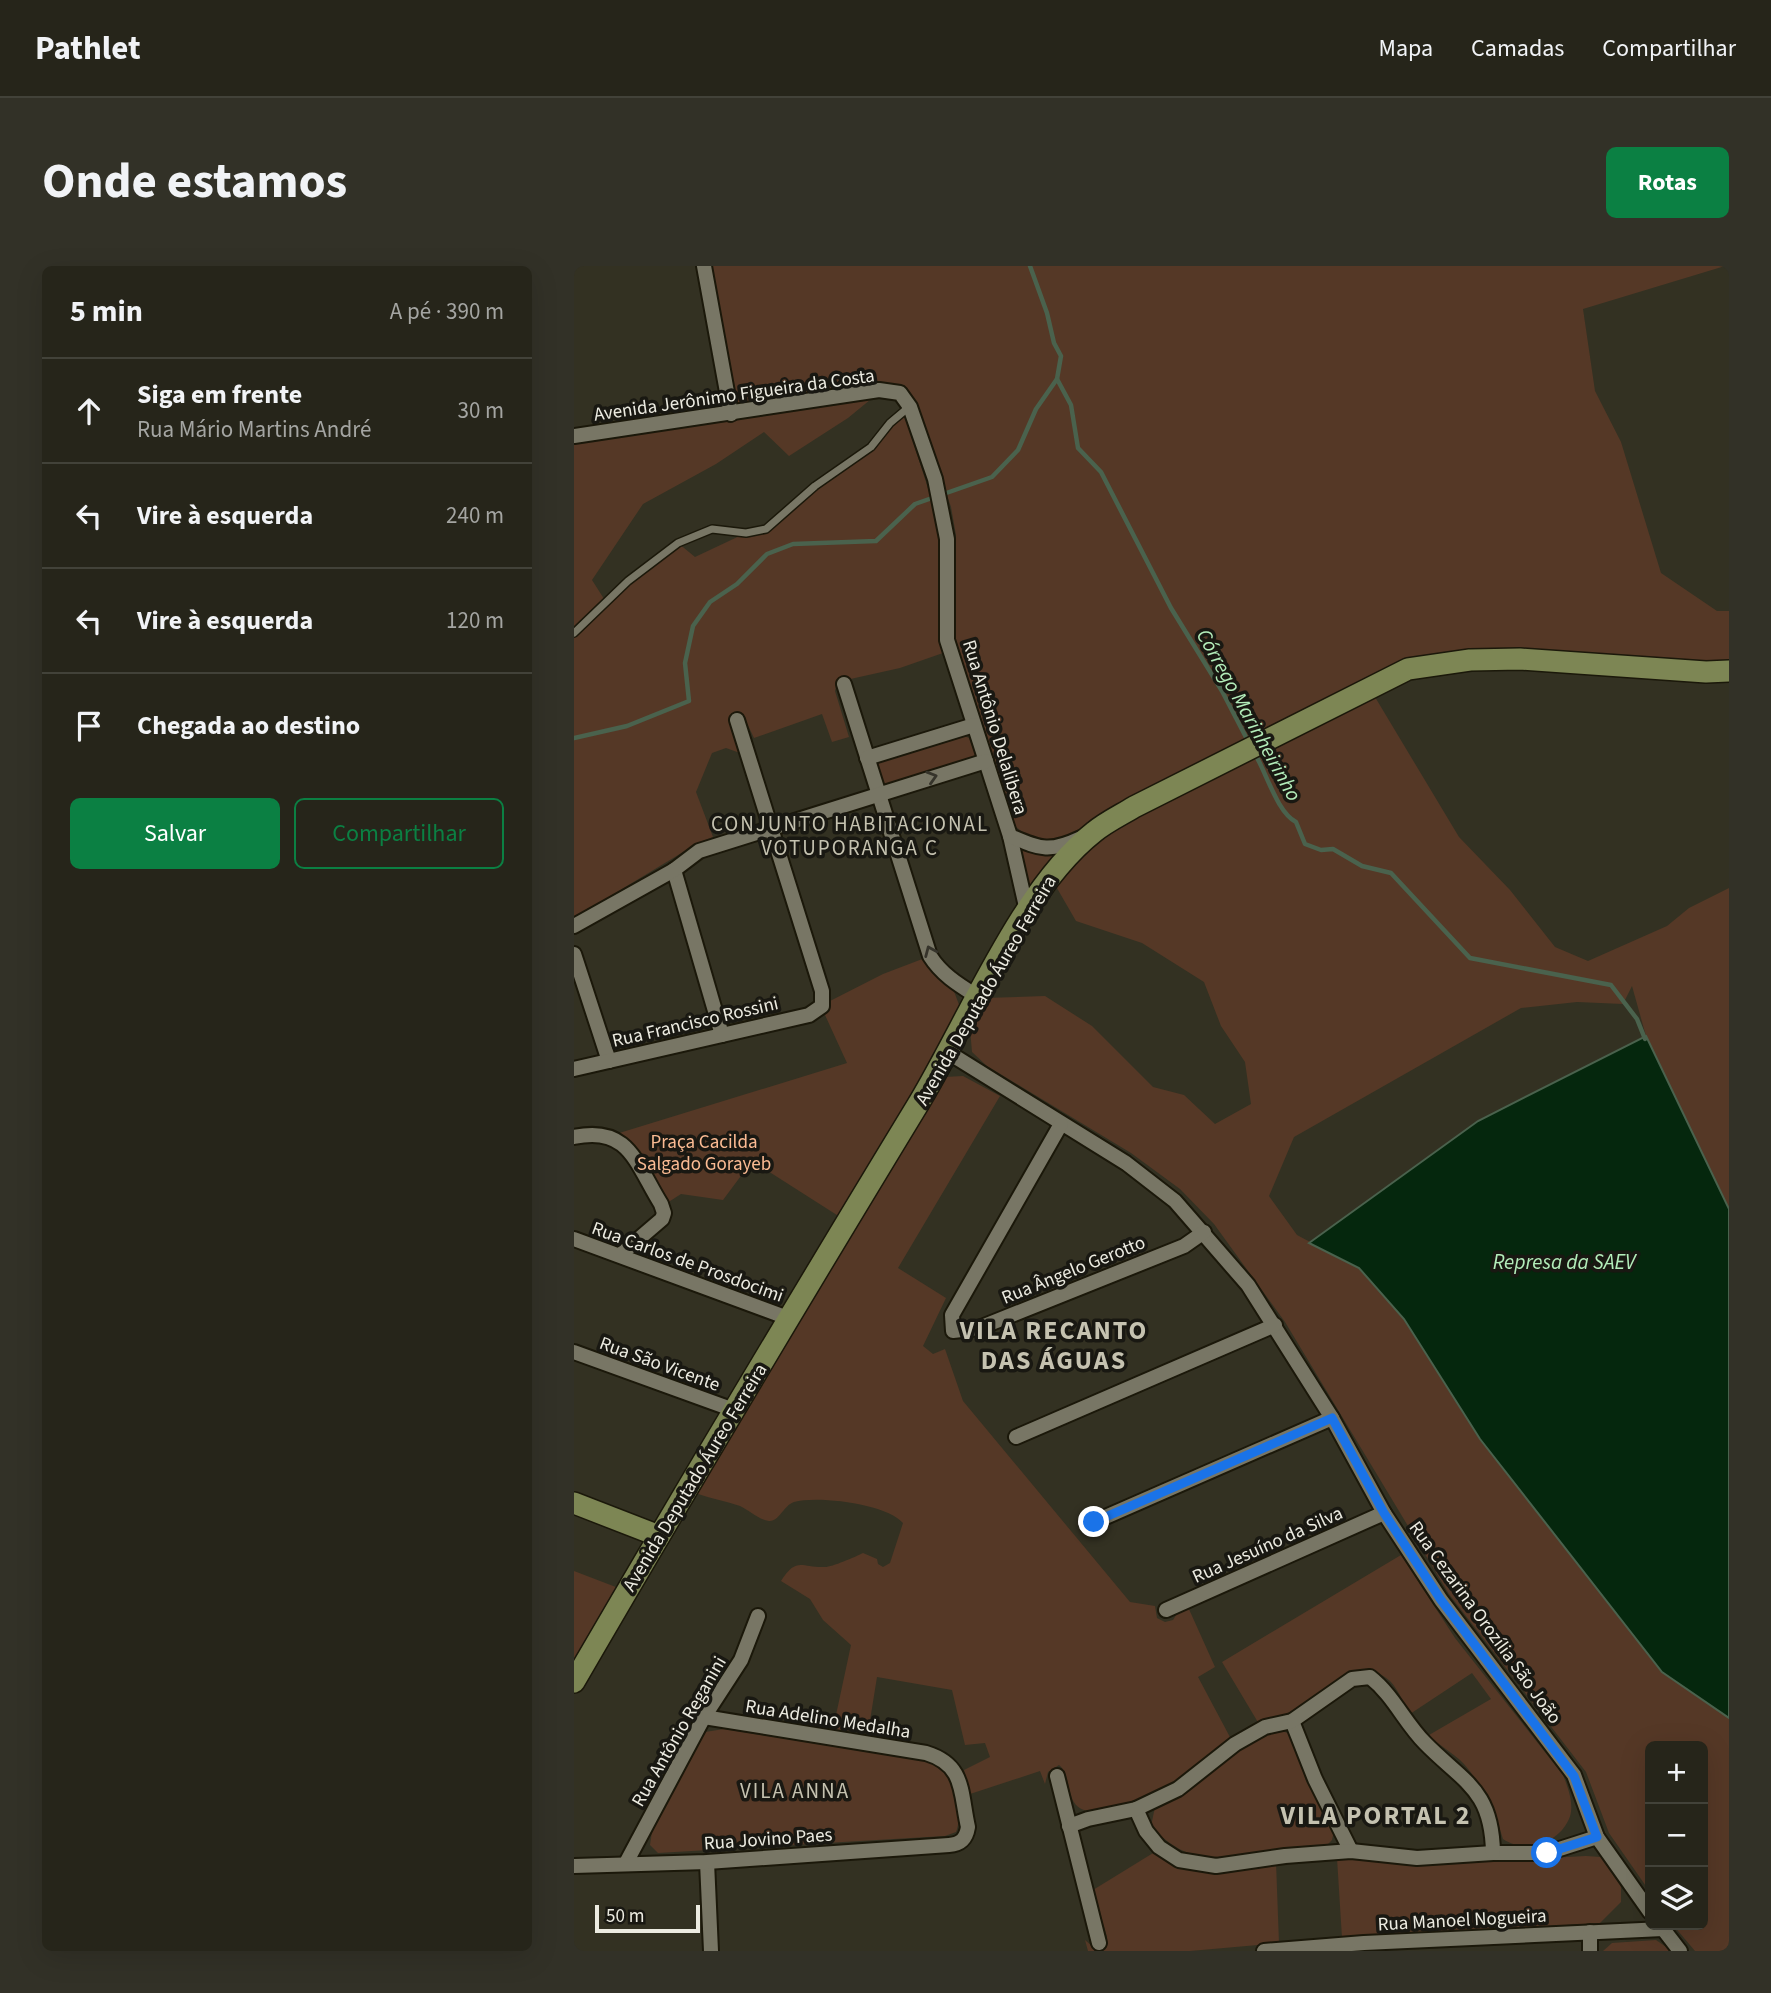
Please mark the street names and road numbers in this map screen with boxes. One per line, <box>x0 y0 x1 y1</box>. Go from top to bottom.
street label: Avenida Jerônimo Figueira da Costa <box>592 362 876 429</box>
street label: Rua Antônio Delalibera <box>955 637 1034 818</box>
street label: Avenida Deputado Áureo Ferreira <box>909 871 1063 1111</box>
street label: Rua Francisco Rossini <box>610 990 781 1055</box>
street label: Rua Carlos de Prosdocimi <box>588 1215 787 1310</box>
street label: Rua Ângelo Gerotto <box>998 1229 1150 1312</box>
street label: Rua São Vicente <box>595 1330 724 1399</box>
street label: Avenida Deputado Áureo Ferreira <box>616 1359 774 1597</box>
street label: Rua Jesuíno da Silva <box>1188 1500 1347 1591</box>
street label: Rua Cezarina Orozília São João <box>1402 1516 1568 1730</box>
street label: Rua Antônio Reganini <box>625 1652 733 1812</box>
street label: Rua Adelino Medalha <box>743 1693 912 1746</box>
street label: Rua Jovino Paes <box>703 1822 833 1857</box>
street label: Rua Manoel Nogueira <box>1377 1903 1547 1938</box>

